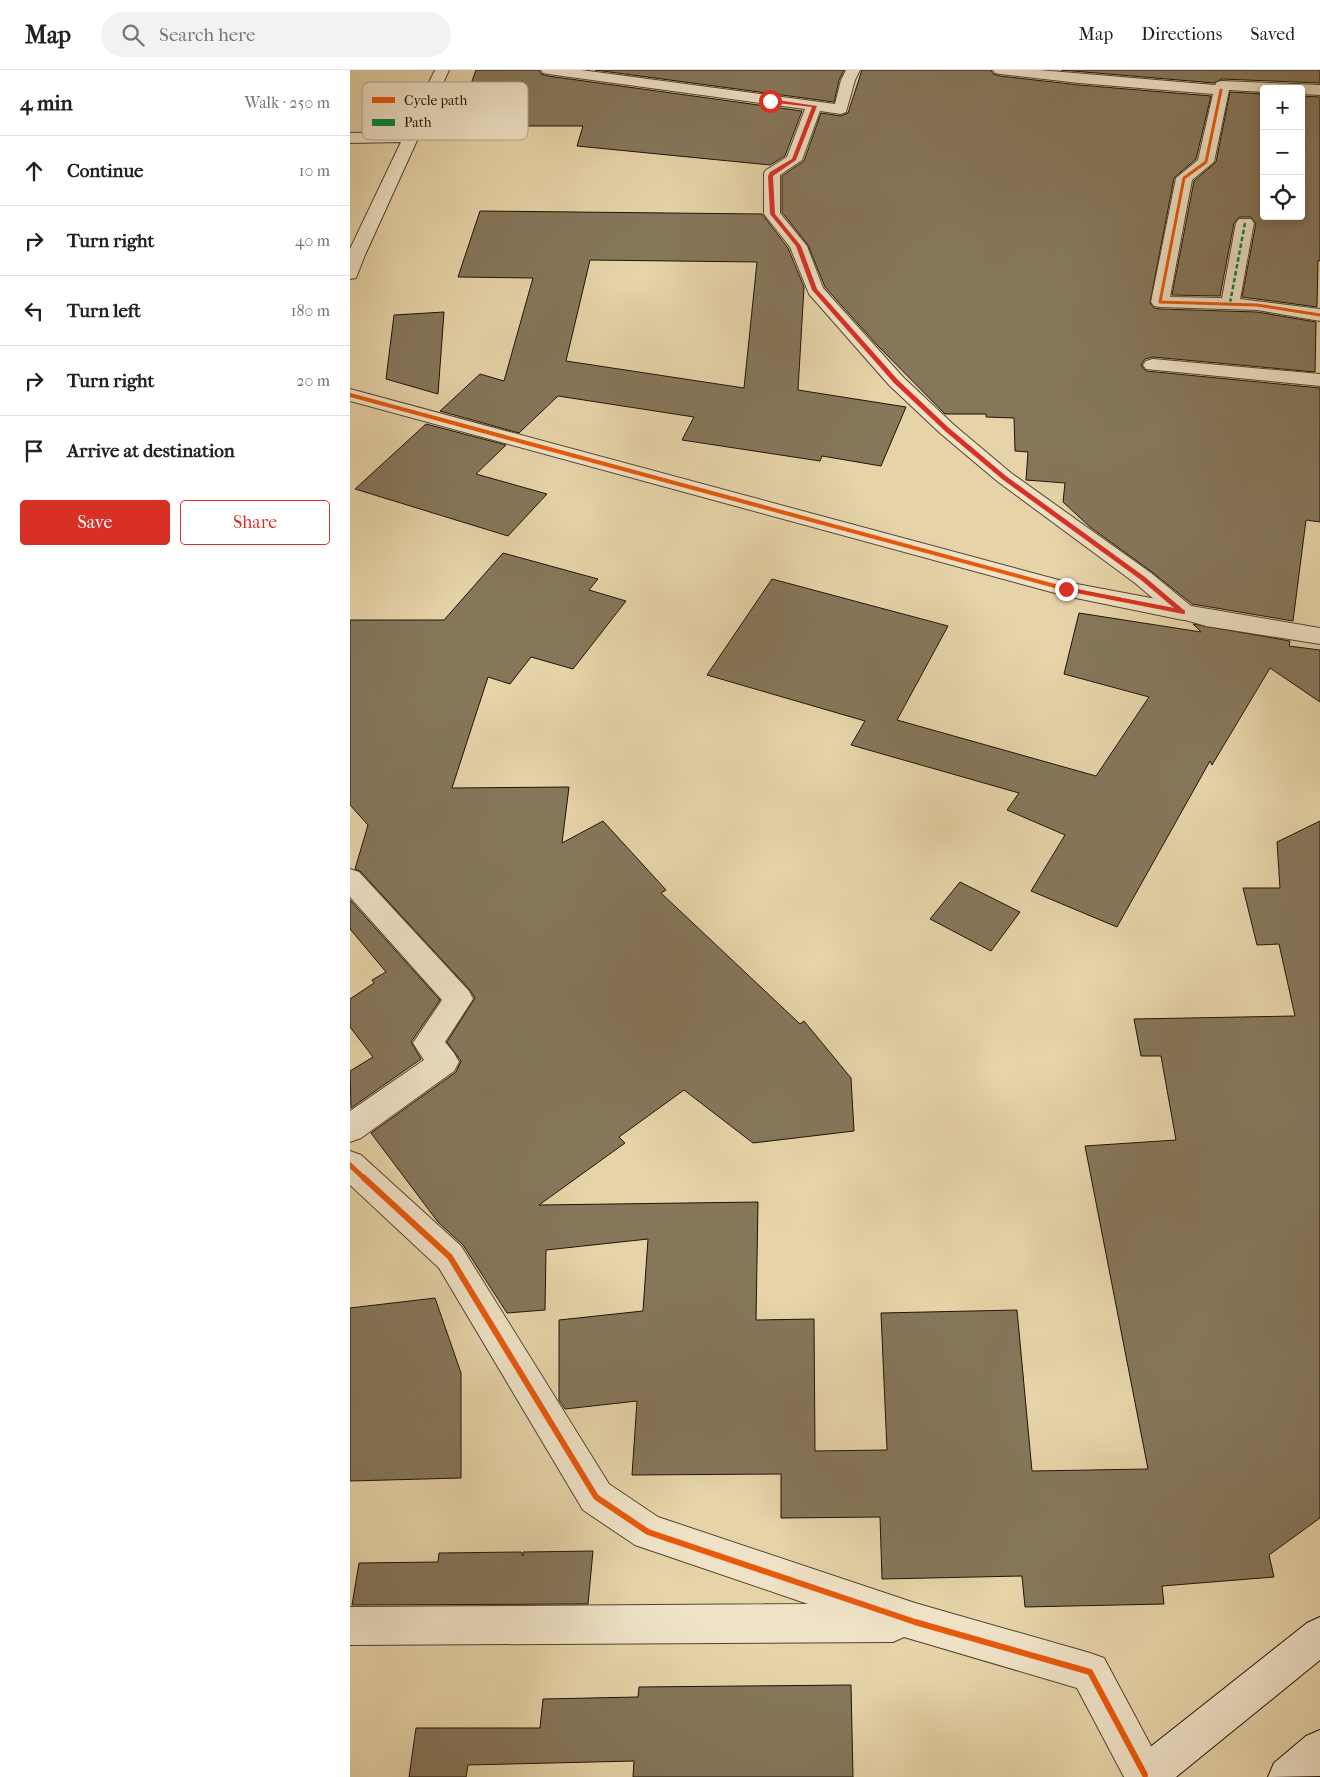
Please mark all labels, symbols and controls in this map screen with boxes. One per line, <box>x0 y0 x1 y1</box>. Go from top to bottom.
search box <box>101 12 451 57</box>
text: Map <box>25 21 71 49</box>
icon: search <box>119 21 147 49</box>
text: Search here <box>159 24 255 46</box>
text: Map <box>1079 24 1113 45</box>
text: Directions <box>1141 24 1222 45</box>
text: Saved <box>1250 24 1295 45</box>
legend <box>362 82 528 140</box>
map controls <box>1260 85 1305 220</box>
button: + <box>1260 85 1305 130</box>
route start <box>759 90 782 113</box>
text: 4 min <box>20 91 73 115</box>
text: Cycle path <box>404 92 468 109</box>
text: Walk · 250 m <box>245 93 330 112</box>
text: Path <box>404 114 432 131</box>
button: − <box>1260 130 1305 175</box>
icon: ahead <box>20 157 48 185</box>
text: Continue <box>67 160 143 182</box>
text: 10 m <box>299 161 330 180</box>
button: locate <box>1260 175 1305 220</box>
icon: right <box>20 227 48 255</box>
text: Turn right <box>67 230 154 252</box>
text: 40 m <box>295 231 330 250</box>
icon: left <box>20 297 48 325</box>
text: Turn left <box>67 300 141 322</box>
text: 180 m <box>291 301 330 320</box>
icon: right <box>20 367 48 395</box>
text: Turn right <box>67 370 154 392</box>
text: 20 m <box>296 371 330 390</box>
icon: arrive <box>20 437 48 465</box>
text: Arrive at destination <box>67 440 235 462</box>
button: Save <box>20 500 170 545</box>
button: Share <box>180 500 330 545</box>
route end <box>1055 578 1078 601</box>

